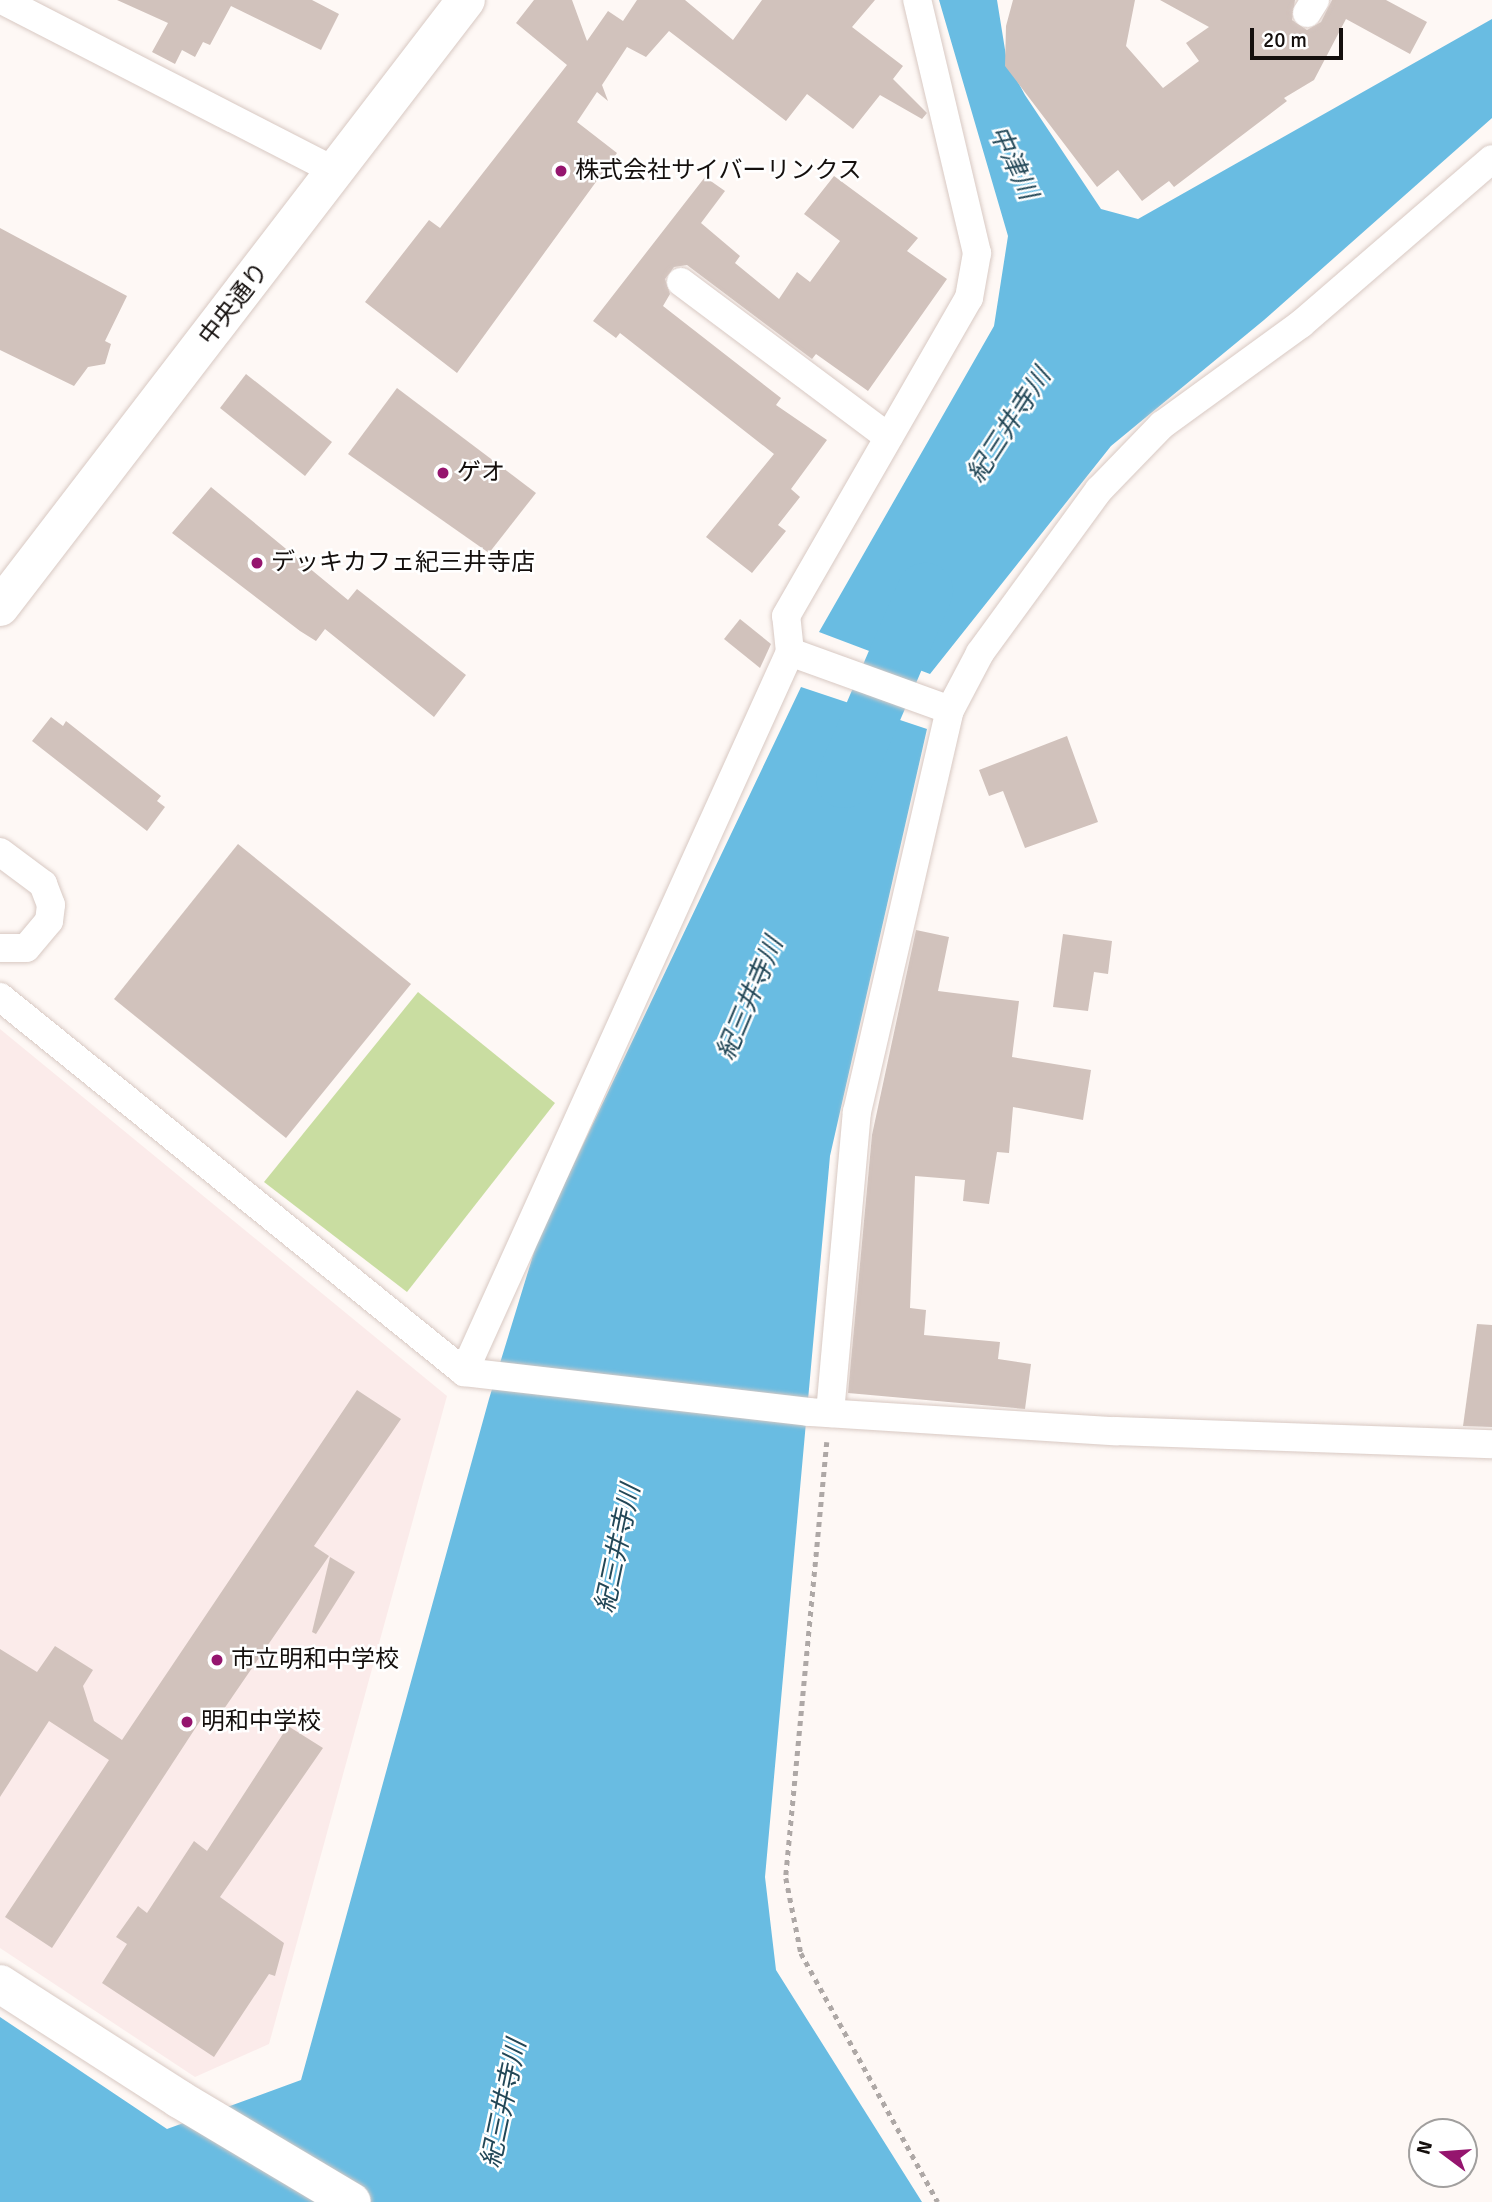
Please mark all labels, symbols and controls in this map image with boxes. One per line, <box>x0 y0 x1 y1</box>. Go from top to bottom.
scale bar <box>1254 14 1347 58</box>
text: 20 m <box>1263 27 1307 53</box>
water label: 中津川 <box>981 121 1043 205</box>
place label: 株式会社サイバーリンクス <box>575 157 863 185</box>
marker: 株式会社サイバーリンクス <box>553 163 569 179</box>
street label: 中央通り <box>193 257 275 351</box>
water label: 紀三井寺川 <box>962 363 1058 489</box>
place label: ゲオ <box>457 459 505 487</box>
marker: ゲオ <box>435 465 451 481</box>
place label: デッキカフェ紀三井寺店 <box>271 549 535 577</box>
marker: デッキカフェ紀三井寺店 <box>249 555 265 571</box>
water label: 紀三井寺川 <box>711 933 791 1065</box>
water label: 紀三井寺川 <box>590 1482 648 1616</box>
place label: 市立明和中学校 <box>231 1646 399 1674</box>
marker: 市立明和中学校 <box>209 1652 225 1668</box>
place label: 明和中学校 <box>201 1708 321 1736</box>
marker: 明和中学校 <box>179 1714 195 1730</box>
water label: 紀三井寺川 <box>476 2037 534 2171</box>
north arrow <box>1408 2118 1478 2188</box>
text: N <box>1411 2138 1438 2157</box>

